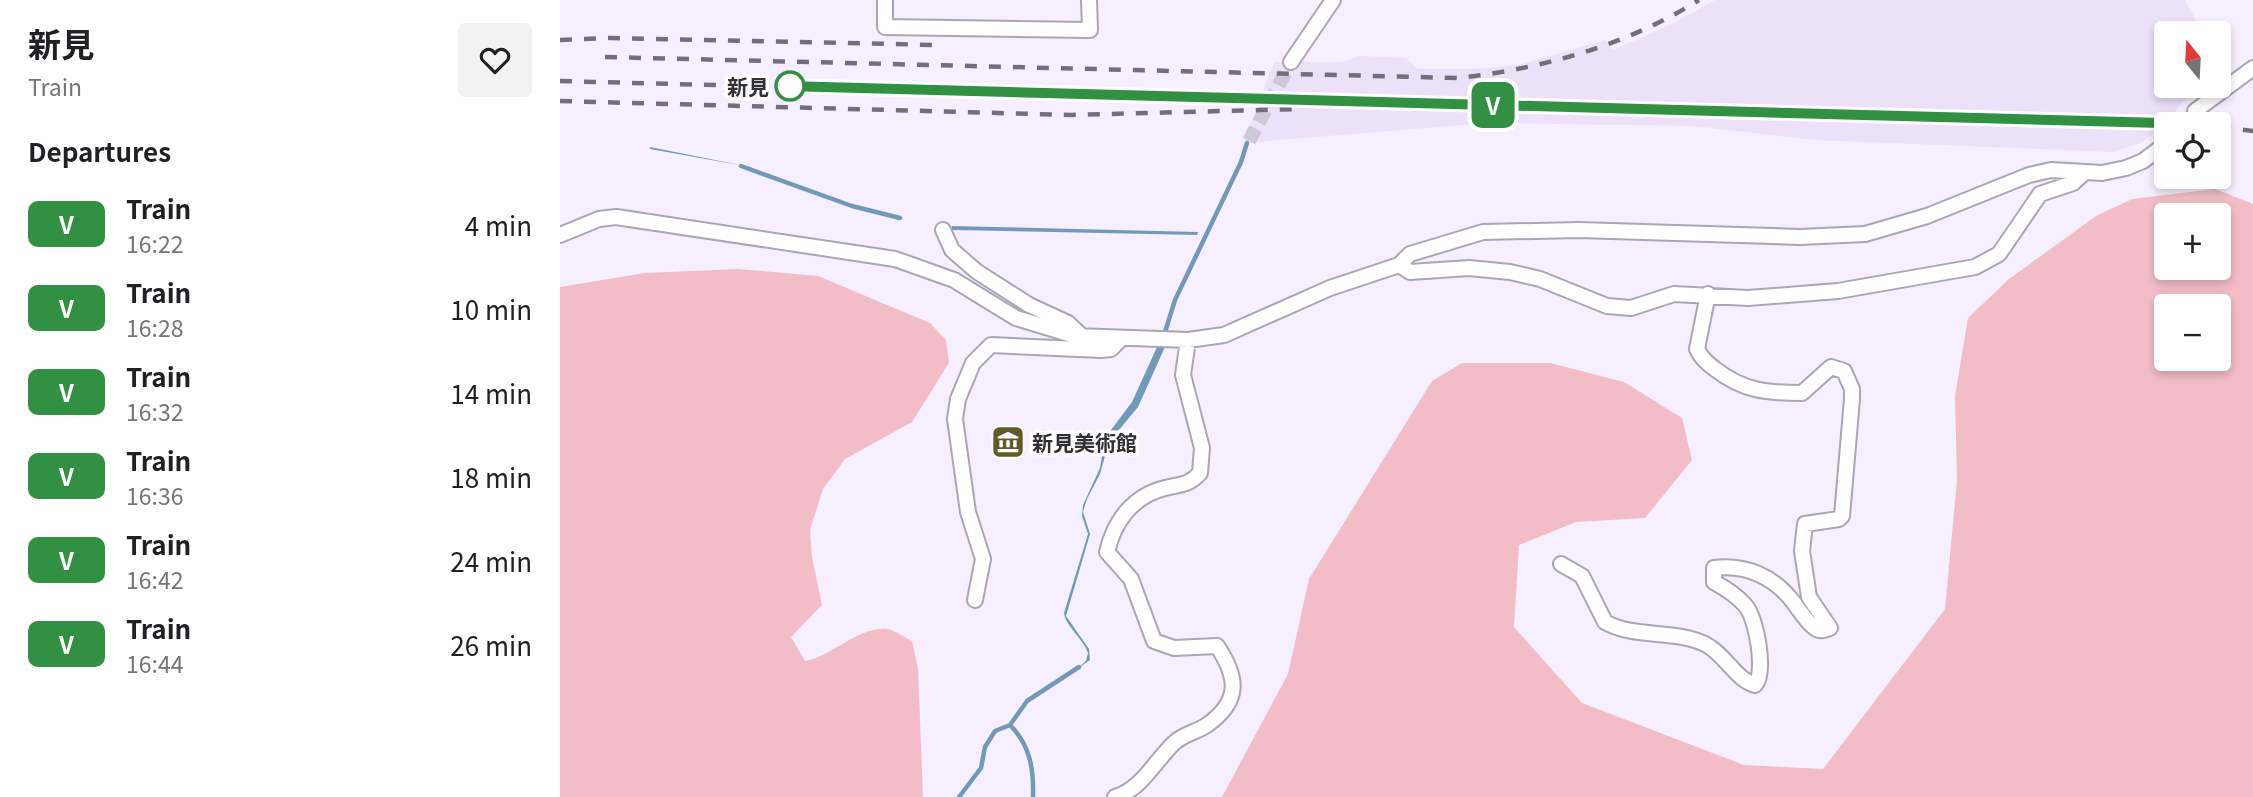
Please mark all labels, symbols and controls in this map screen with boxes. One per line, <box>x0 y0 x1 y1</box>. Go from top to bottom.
text: 新見 <box>28 19 94 67</box>
north arrow <box>2154 21 2231 98</box>
map controls <box>2154 21 2231 371</box>
button: heart <box>458 23 532 97</box>
text: Train <box>28 69 82 103</box>
place label: 新見 <box>727 71 769 101</box>
marker: 新見 <box>775 71 805 101</box>
line badge: V <box>1470 82 1516 128</box>
text: V <box>1486 87 1500 122</box>
button: locate <box>2154 112 2231 189</box>
text: Departures <box>28 132 171 169</box>
text: Train <box>126 189 191 226</box>
button: + <box>2154 203 2231 280</box>
text: V <box>59 206 74 241</box>
text: 4 min <box>465 206 532 243</box>
text: 16:22 <box>126 226 183 260</box>
text: Train <box>126 273 191 310</box>
text: V <box>59 290 74 325</box>
text: 10 min <box>450 290 532 327</box>
button: − <box>2154 294 2231 371</box>
text: 16:28 <box>126 310 183 344</box>
text: Train <box>126 357 191 394</box>
text: V <box>59 374 74 409</box>
text: 14 min <box>450 374 532 411</box>
text: 16:32 <box>126 394 183 428</box>
museum icon: 新見美術館 <box>989 423 1027 461</box>
place label: 新見美術館 <box>1032 427 1137 457</box>
text: Train <box>126 441 191 478</box>
text: V <box>59 458 74 493</box>
text: 18 min <box>450 458 532 495</box>
text: 16:36 <box>126 478 183 512</box>
text: Train <box>126 525 191 562</box>
text: V <box>59 542 74 577</box>
text: 24 min <box>450 542 532 579</box>
text: 16:42 <box>126 562 183 596</box>
text: Train <box>126 609 191 646</box>
text: V <box>59 626 74 661</box>
text: 26 min <box>450 626 532 663</box>
text: 16:44 <box>126 646 183 680</box>

